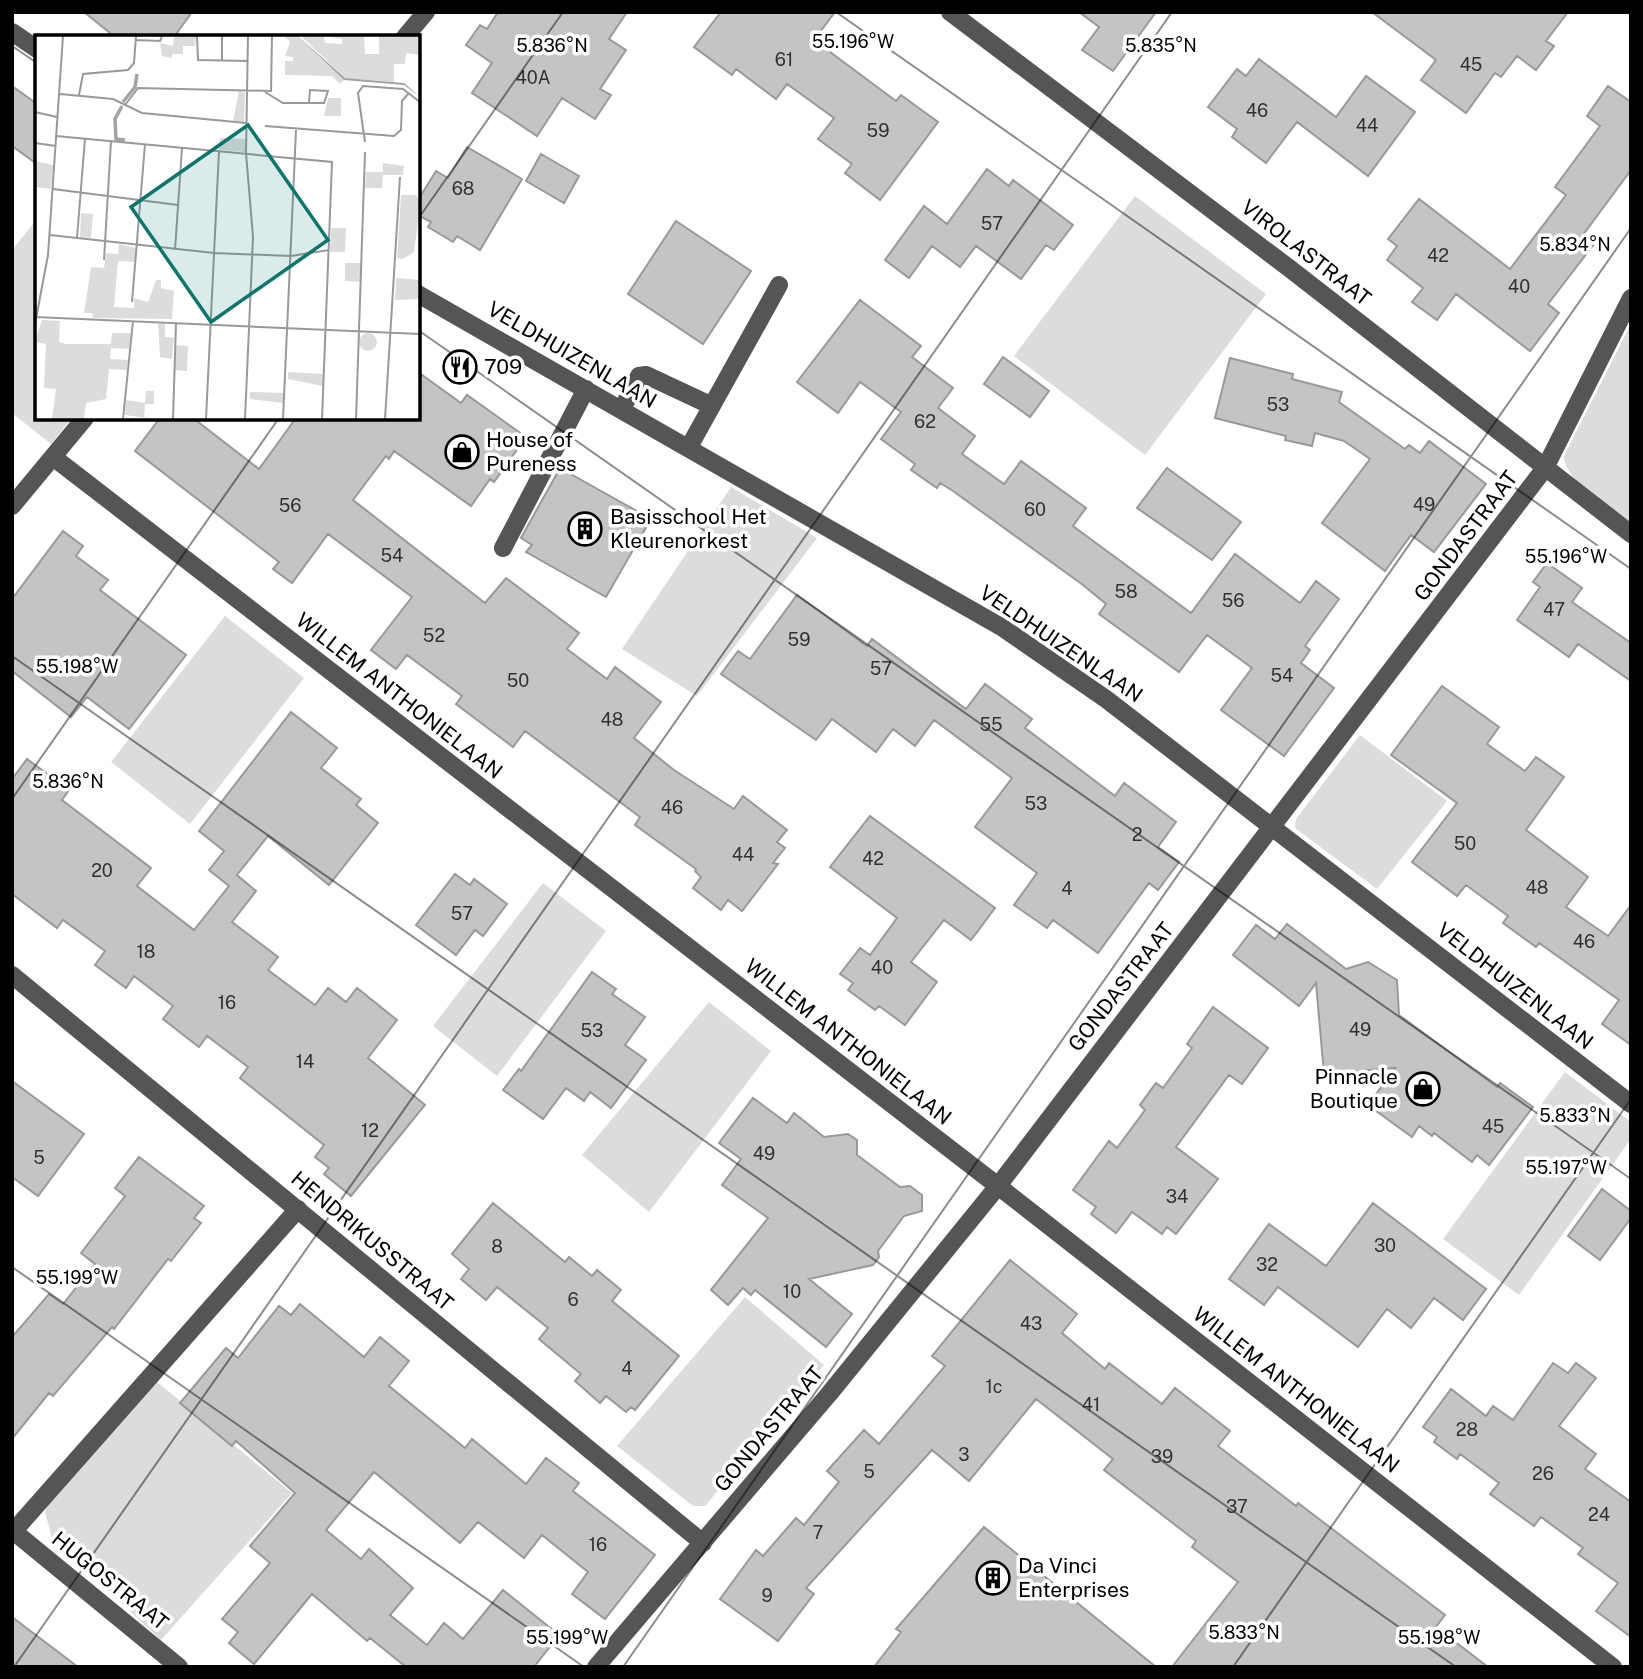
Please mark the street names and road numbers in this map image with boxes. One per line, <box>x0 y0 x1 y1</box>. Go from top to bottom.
street label: VIROLASTRAAT <box>1237 194 1376 311</box>
street label: VELDHUIZENLAAN <box>483 296 661 413</box>
street label: GONDASTRAAT <box>1409 466 1523 606</box>
street label: VELDHUIZENLAAN <box>975 580 1148 707</box>
street label: WILLEM ANTHONIELAAN <box>291 607 507 784</box>
street label: GONDASTRAAT <box>1063 917 1179 1056</box>
street label: VELDHUIZENLAAN <box>1432 917 1598 1054</box>
street label: WILLEM ANTHONIELAAN <box>740 953 956 1130</box>
street label: HENDRIKUSSTRAAT <box>286 1166 458 1316</box>
street label: WILLEM ANTHONIELAAN <box>1188 1301 1404 1478</box>
street label: GONDASTRAAT <box>709 1361 828 1497</box>
street label: HUGOSTRAAT <box>47 1526 174 1635</box>

